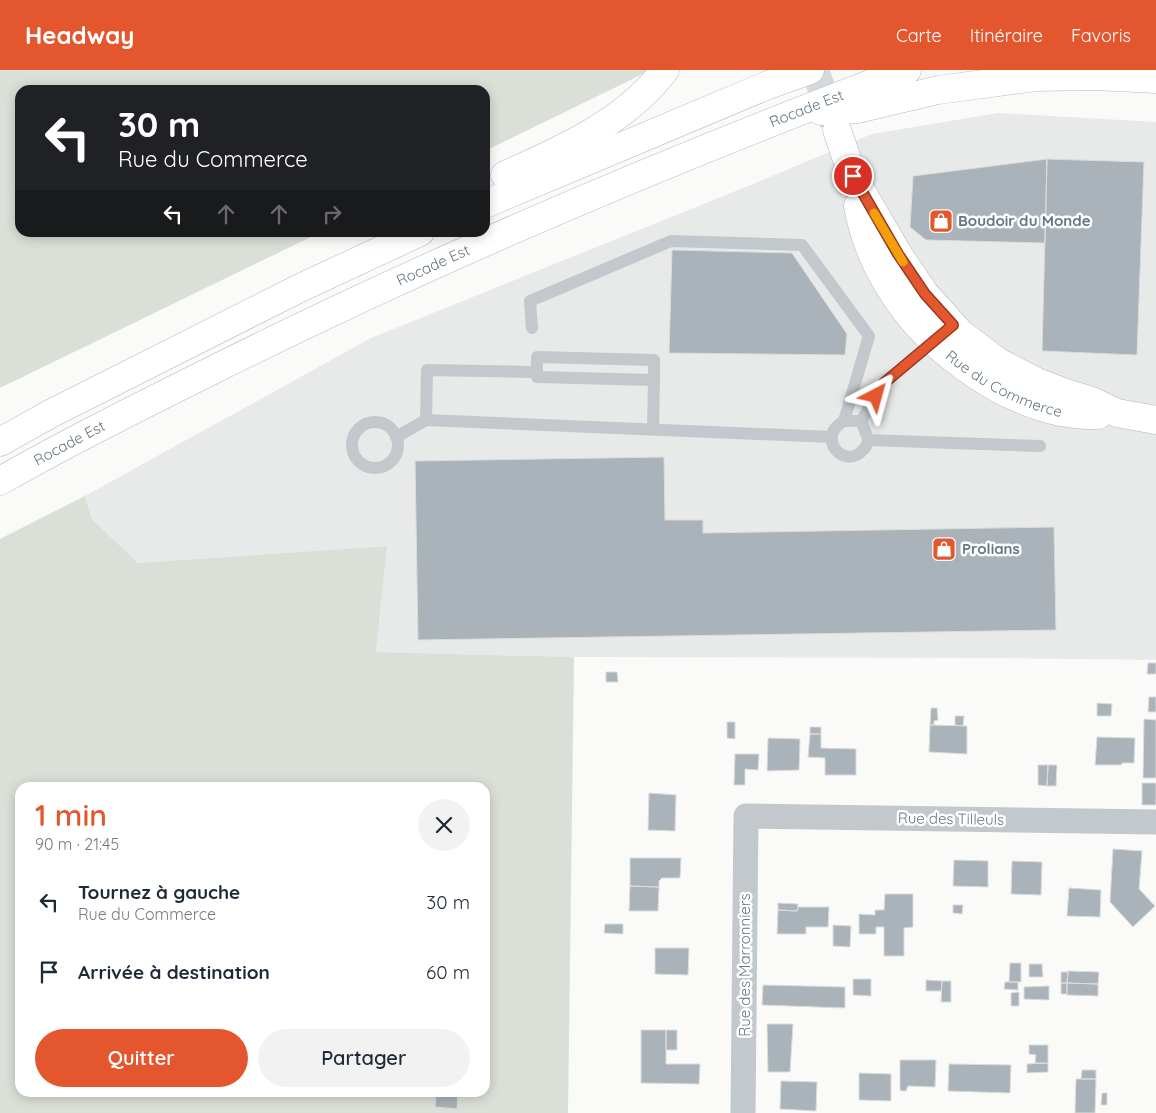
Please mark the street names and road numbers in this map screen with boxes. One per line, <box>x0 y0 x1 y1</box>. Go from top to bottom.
street label: Rocade Est <box>766 85 846 131</box>
street label: Rocade Est <box>393 240 473 290</box>
street label: Rue du Commerce <box>942 346 1064 421</box>
street label: Rocade Est <box>30 416 108 469</box>
street label: Rue des Tilleuls <box>898 808 1004 829</box>
street label: Rue des Marronniers <box>735 893 754 1037</box>

